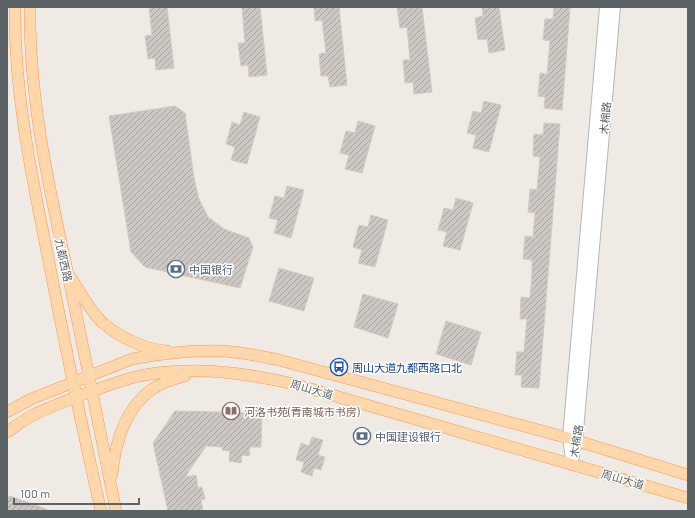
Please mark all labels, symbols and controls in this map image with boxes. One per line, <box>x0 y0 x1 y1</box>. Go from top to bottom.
street label: 木棉路 <box>597 101 613 135</box>
street label: 九都西路 <box>53 237 75 283</box>
bank icon: 中国银行 <box>166 259 186 279</box>
place label: 中国银行 <box>189 263 233 276</box>
bus stop icon: 周山大道九都西路口北 <box>329 357 349 377</box>
place label: 周山大道九都西路口北 <box>352 361 462 374</box>
street label: 周山大道 <box>289 377 335 401</box>
library icon: 河洛书苑(青南城市书房) <box>221 401 241 421</box>
place label: 河洛书苑(青南城市书房) <box>244 405 360 418</box>
street label: 木棉路 <box>567 424 585 458</box>
bank icon: 中国建设银行 <box>352 426 372 446</box>
place label: 中国建设银行 <box>375 430 441 443</box>
street label: 周山大道 <box>600 467 646 491</box>
scale bar <box>14 480 139 506</box>
text: 100 m <box>20 486 50 500</box>

